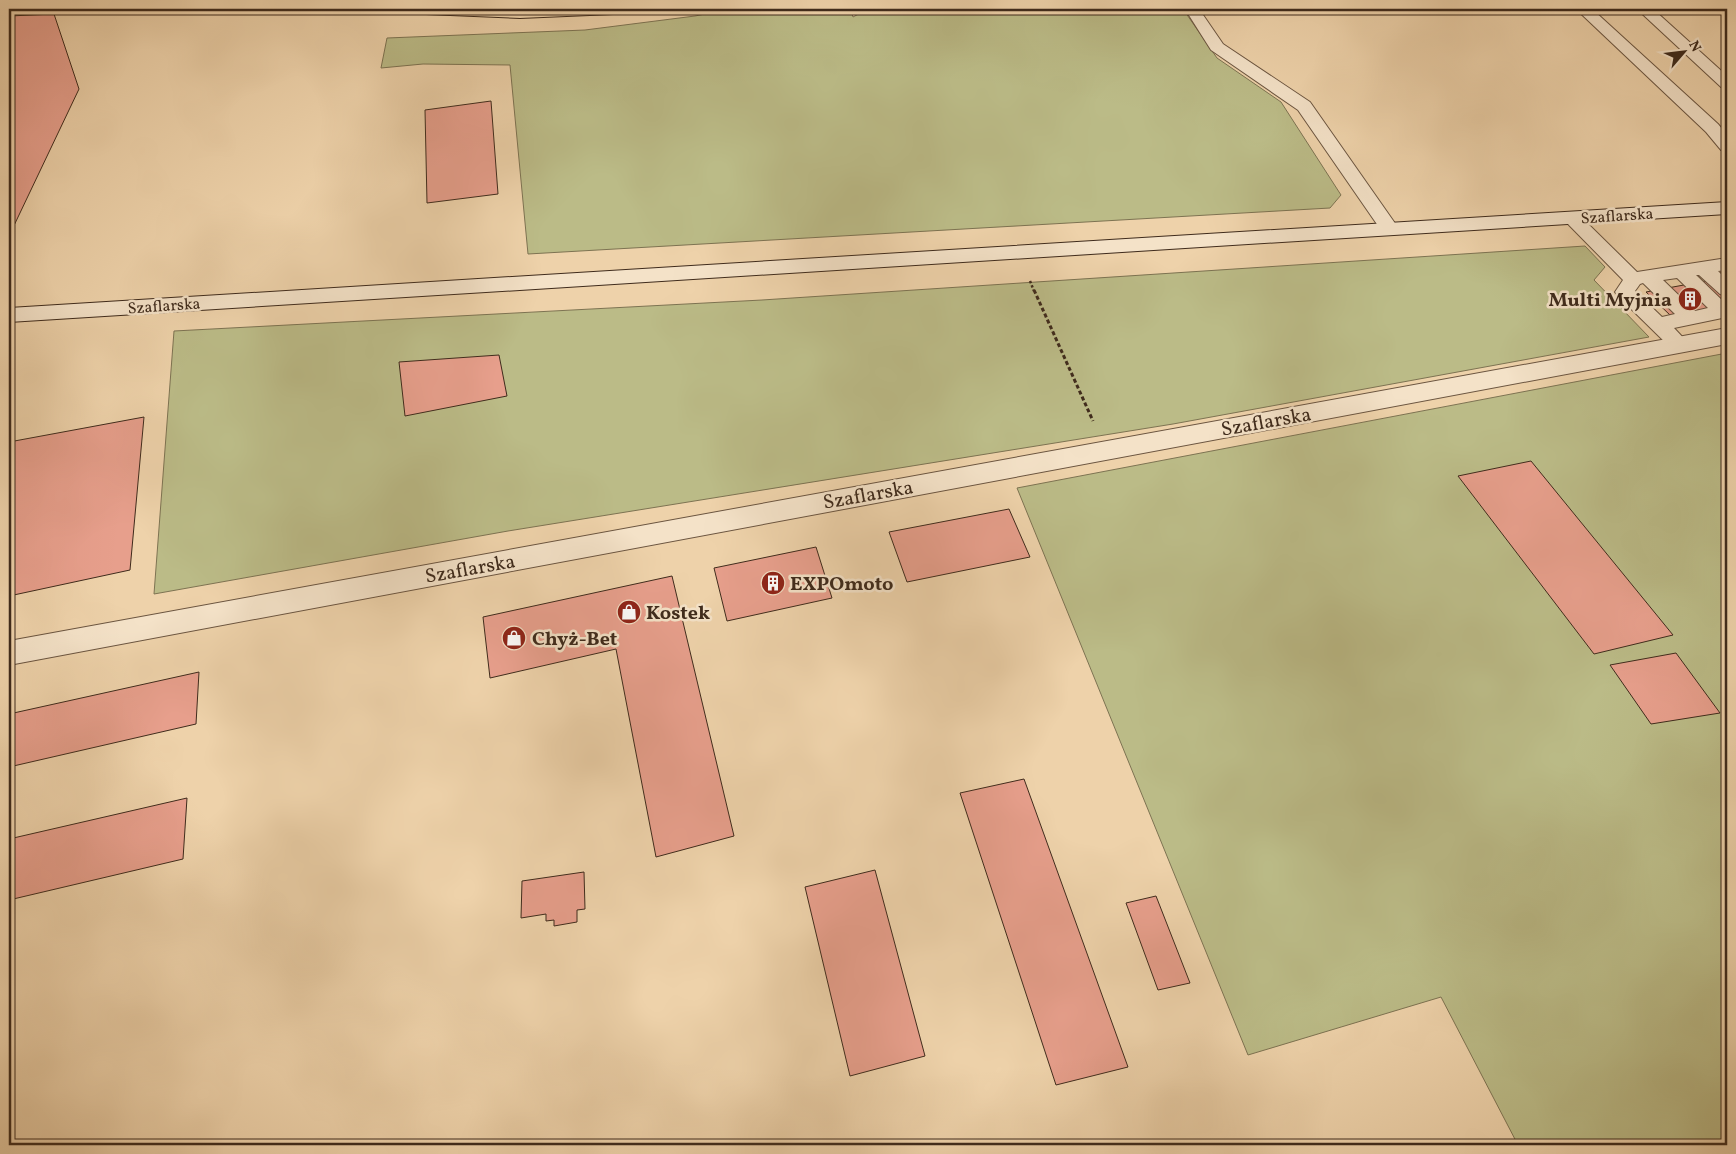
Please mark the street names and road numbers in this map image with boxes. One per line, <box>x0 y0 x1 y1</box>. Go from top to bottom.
street label: Szaflarska <box>1580 203 1654 231</box>
street label: Szaflarska <box>127 293 201 321</box>
street label: Szaflarska <box>1219 401 1314 445</box>
street label: Szaflarska <box>821 474 916 518</box>
street label: Szaflarska <box>423 548 518 592</box>

